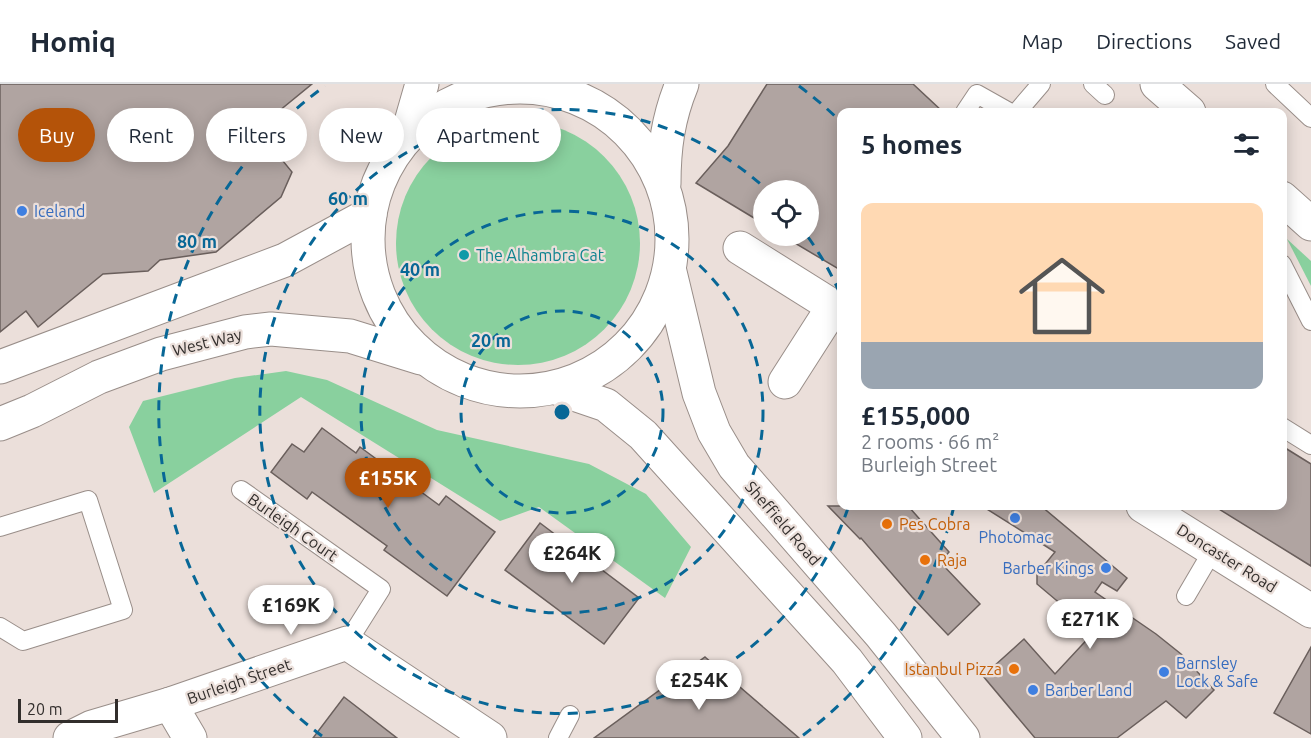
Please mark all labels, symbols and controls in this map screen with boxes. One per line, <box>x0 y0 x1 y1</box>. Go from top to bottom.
text: Homiq <box>30 26 116 57</box>
text: Map <box>1022 29 1063 53</box>
text: Directions <box>1096 29 1192 53</box>
text: Saved <box>1225 29 1281 53</box>
chip: Buy <box>18 108 95 162</box>
chip: Rent <box>107 108 194 162</box>
chip: Filters <box>206 108 307 162</box>
chip: New <box>319 108 404 162</box>
chip: Apartment <box>416 108 561 162</box>
icon: filters <box>1230 128 1263 161</box>
text: 5 homes <box>861 130 962 159</box>
map controls <box>753 180 819 246</box>
button: locate <box>753 180 819 246</box>
text: 60 m <box>328 188 368 208</box>
place label: Iceland <box>34 202 85 220</box>
marker: Iceland <box>15 204 29 218</box>
text: 80 m <box>177 231 217 251</box>
icon: home <box>1008 242 1116 350</box>
place label: The Alhambra Cat <box>476 246 605 264</box>
marker: The Alhambra Cat <box>457 248 471 262</box>
text: 40 m <box>400 259 440 279</box>
street label: West Way <box>171 325 244 359</box>
text: 20 m <box>471 330 511 350</box>
text: £155,000 <box>861 401 970 430</box>
centre of rings <box>552 402 572 422</box>
text: 2 rooms · 66 m² <box>861 430 999 453</box>
text: Burleigh Street <box>861 453 997 476</box>
pin: £155K <box>346 458 430 509</box>
text: £155K <box>359 466 417 489</box>
street label: Sheffield Road <box>742 477 824 569</box>
street label: Burleigh Court <box>245 490 342 565</box>
marker: Photomac <box>1008 511 1022 525</box>
place label: Pes Cobra <box>899 515 970 533</box>
marker: Pes Cobra <box>880 517 894 531</box>
street label: Doncaster Road <box>1174 520 1280 596</box>
place label: Photomac <box>978 528 1052 546</box>
pin: £264K <box>530 533 614 584</box>
text: £264K <box>543 541 601 564</box>
place label: Raja <box>937 551 967 569</box>
marker: Raja <box>918 553 932 567</box>
place label: Barber Kings <box>1002 559 1094 577</box>
marker: Barber Kings <box>1099 561 1113 575</box>
pin: £169K <box>249 585 333 636</box>
text: £169K <box>262 593 320 616</box>
pin: £271K <box>1048 599 1132 650</box>
text: £271K <box>1061 607 1119 630</box>
place label: Barnsley Lock & Safe <box>1176 654 1258 690</box>
street label: Burleigh Street <box>185 655 294 707</box>
pin: £254K <box>657 660 741 711</box>
place label: Istanbul Pizza <box>905 660 1002 678</box>
marker: Istanbul Pizza <box>1007 662 1021 676</box>
marker: Barnsley Lock & Safe <box>1157 665 1171 679</box>
text: £254K <box>670 668 728 691</box>
place label: Barber Land <box>1045 681 1132 699</box>
marker: Barber Land <box>1026 683 1040 697</box>
scale bar <box>18 696 118 724</box>
text: 20 m <box>27 700 63 718</box>

